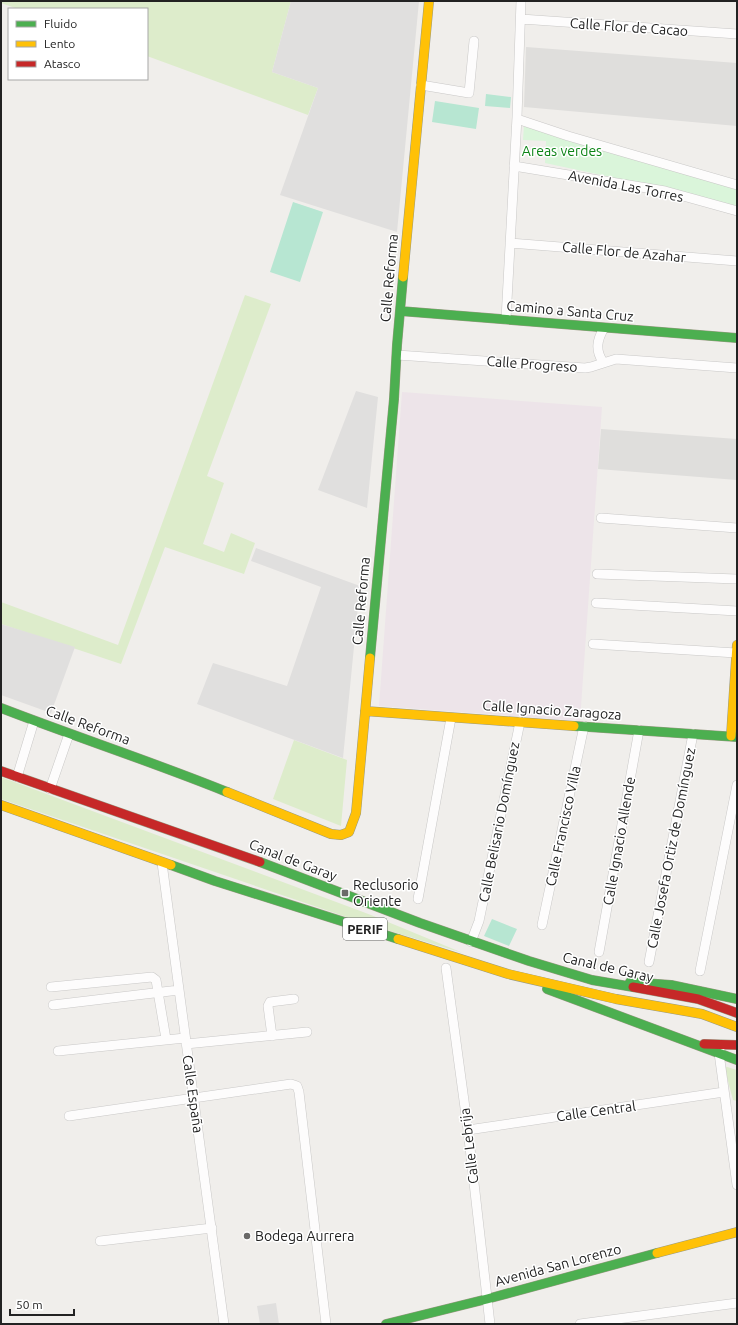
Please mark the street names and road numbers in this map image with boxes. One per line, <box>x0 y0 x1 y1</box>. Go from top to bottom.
street label: Calle Flor de Cacao <box>569 15 689 39</box>
street label: Avenida Las Torres <box>567 167 685 205</box>
street label: Calle Reforma <box>377 233 401 323</box>
street label: Calle Flor de Azahar <box>561 239 687 265</box>
street label: Camino a Santa Cruz <box>506 297 634 325</box>
street label: Calle Progreso <box>486 353 578 375</box>
street label: Calle Reforma <box>349 556 373 646</box>
street label: Calle Ignacio Zaragoza <box>482 697 622 723</box>
street label: Calle Reforma <box>44 702 132 748</box>
street label: Calle Belisario Domínguez <box>476 741 522 903</box>
street label: Calle Josefa Ortiz de Domínguez <box>644 746 698 950</box>
street label: Calle Francisco Villa <box>542 764 584 888</box>
street label: Calle Ignacio Allende <box>600 775 638 907</box>
street label: Canal de Garay <box>247 836 339 884</box>
road number: PERIF <box>343 918 387 940</box>
street label: Canal de Garay <box>561 949 655 985</box>
street label: Calle España <box>180 1054 206 1134</box>
street label: Calle Central <box>555 1097 637 1124</box>
street label: Calle Lebrija <box>456 1107 482 1185</box>
street label: Avenida San Lorenzo <box>493 1240 623 1290</box>

